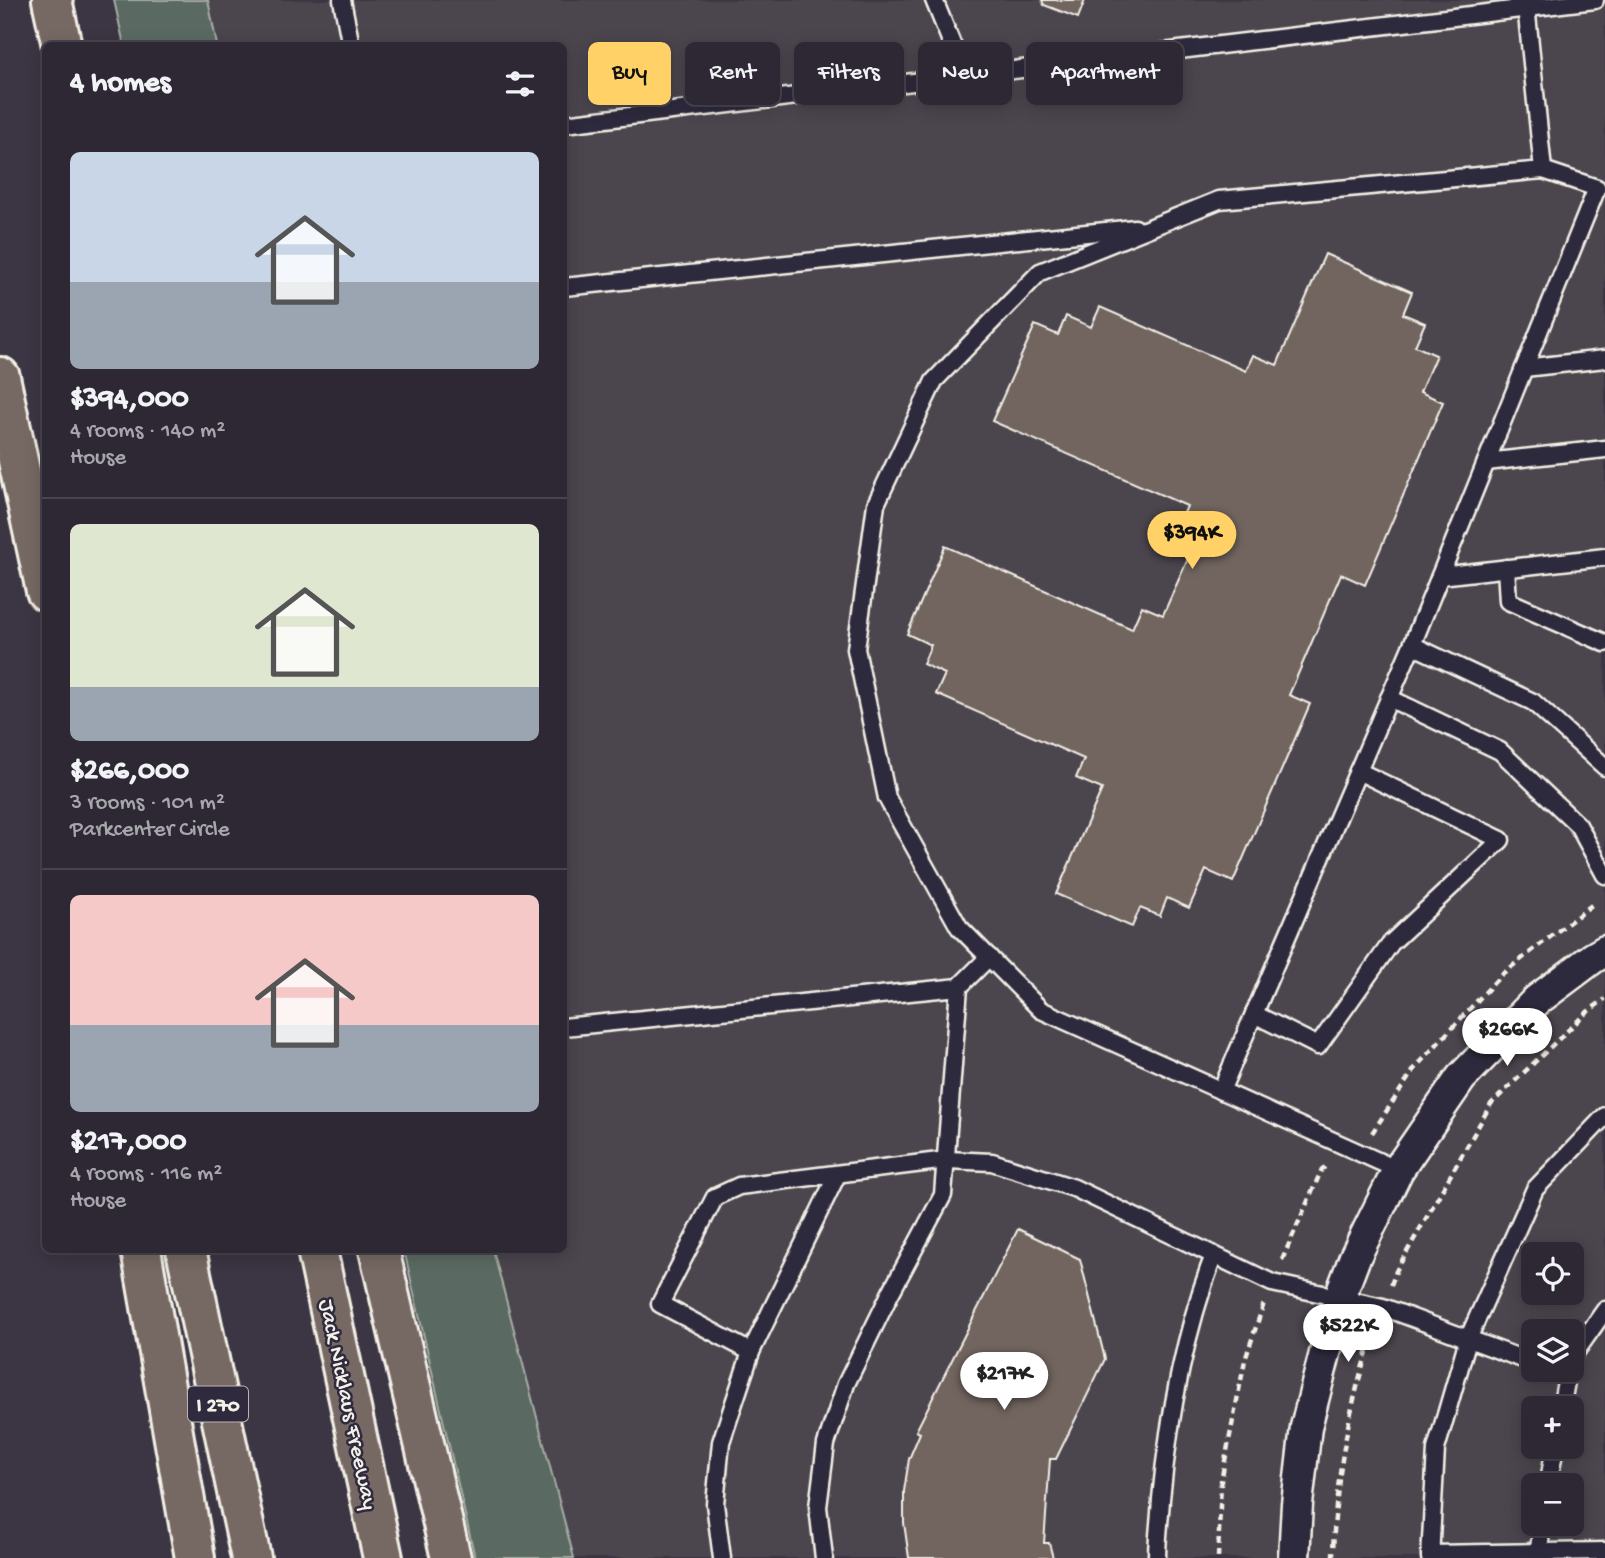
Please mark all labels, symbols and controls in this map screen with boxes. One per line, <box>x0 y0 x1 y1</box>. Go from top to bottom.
chip: Buy <box>588 42 671 105</box>
chip: Rent <box>685 42 780 105</box>
chip: Filters <box>794 42 904 105</box>
chip: New <box>918 42 1012 105</box>
chip: Apartment <box>1026 42 1183 105</box>
icon: filters <box>501 65 539 103</box>
text: 4 homes <box>70 67 171 102</box>
icon: home <box>242 197 368 323</box>
text: $394,000 <box>70 383 189 418</box>
text: 4 rooms · 140 m² <box>70 418 225 445</box>
text: House <box>70 445 126 472</box>
pin: $394K <box>1143 512 1241 571</box>
text: $394K <box>1163 520 1221 547</box>
icon: home <box>242 569 368 695</box>
text: $266,000 <box>70 755 189 790</box>
text: 3 rooms · 101 m² <box>70 790 225 817</box>
text: Parkcenter Circle <box>70 817 230 844</box>
icon: home <box>242 940 368 1066</box>
pin: $266K <box>1458 1009 1556 1068</box>
text: $266K <box>1478 1017 1536 1044</box>
text: $217,000 <box>70 1126 186 1161</box>
text: 4 rooms · 116 m² <box>70 1161 222 1188</box>
text: House <box>70 1188 126 1215</box>
map controls <box>1521 1242 1584 1536</box>
button: locate <box>1521 1242 1584 1305</box>
street label: Jack Nicklaus Freeway <box>311 1297 382 1513</box>
pin: $522K <box>1299 1304 1397 1364</box>
text: $522K <box>1319 1313 1377 1340</box>
button: layers <box>1521 1319 1584 1382</box>
pin: $217K <box>955 1352 1053 1412</box>
text: $217K <box>976 1361 1032 1388</box>
road number: I 270 <box>188 1386 248 1422</box>
button: + <box>1521 1396 1584 1459</box>
button: − <box>1521 1473 1584 1536</box>

